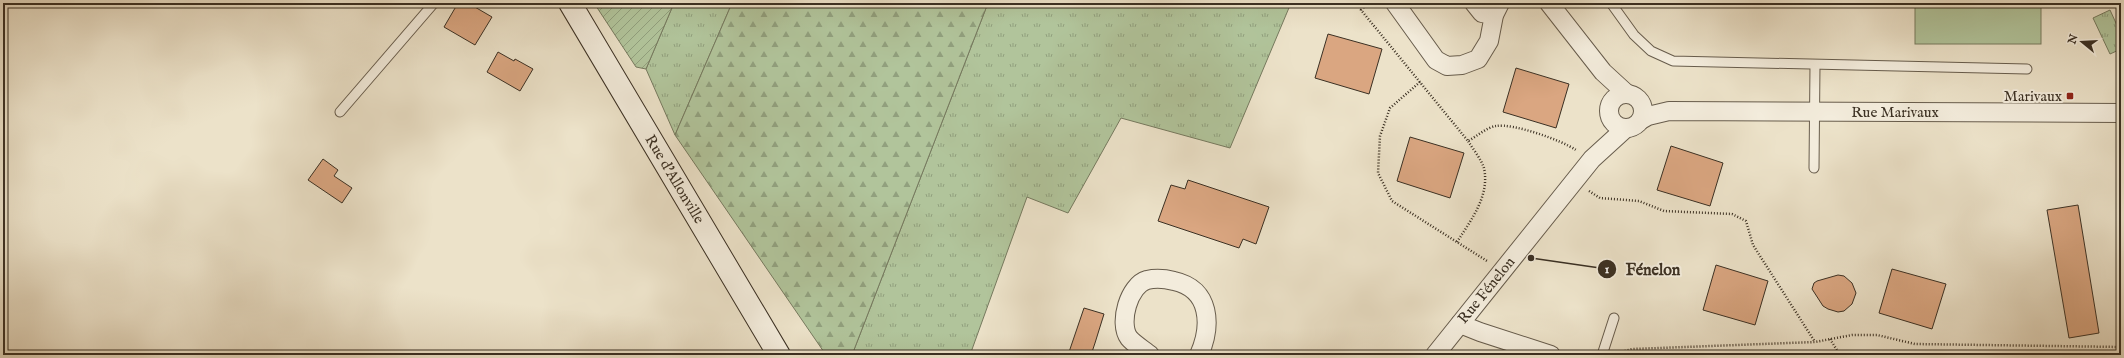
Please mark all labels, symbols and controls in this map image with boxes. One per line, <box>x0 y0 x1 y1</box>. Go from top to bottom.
north arrow <box>2062 22 2102 62</box>
text: N <box>2065 32 2082 47</box>
place label: Marivaux <box>2004 87 2063 106</box>
marker: Marivaux <box>2065 91 2075 101</box>
street label: Rue Marivaux <box>1851 103 1939 122</box>
street label: Rue d'Allonville <box>641 131 709 227</box>
street label: Rue Fénelon <box>1454 253 1519 328</box>
callout: Fénelon <box>1597 255 1688 283</box>
text: Fénelon <box>1626 261 1681 281</box>
text: 1 <box>1605 262 1610 277</box>

